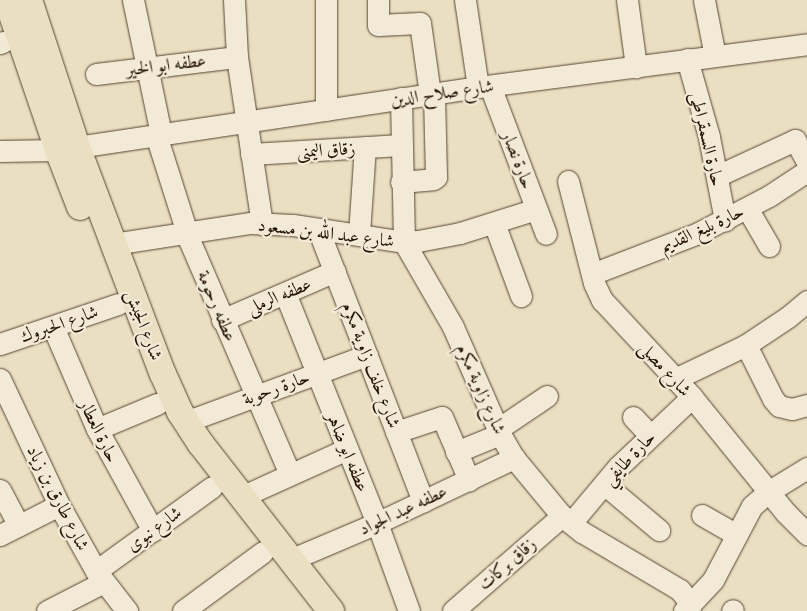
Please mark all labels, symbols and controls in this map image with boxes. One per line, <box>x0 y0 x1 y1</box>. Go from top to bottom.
street label: عطفه ابو الخير <box>125 49 207 81</box>
street label: شارع صلاح الدين <box>389 75 495 111</box>
street label: حارة السمقراطى <box>686 90 728 188</box>
street label: حارة نصار <box>497 128 539 192</box>
street label: زقاق اليمنى <box>296 138 356 162</box>
street label: حارة بليغ القديم <box>657 200 747 258</box>
street label: شارع عبد الله بن مسعود <box>257 214 395 252</box>
street label: عطفه رحومة <box>192 267 242 345</box>
street label: عطفه الرملى <box>243 273 315 319</box>
street label: شارع الجيش <box>121 286 167 364</box>
street label: شارع خلف زاوية مكرم <box>337 299 405 431</box>
street label: شارع الحبروك <box>17 301 101 347</box>
street label: شارع مصلى <box>634 337 696 401</box>
street label: شارع زاوية مكرم <box>451 340 511 438</box>
street label: حارة رحوبة <box>240 366 312 410</box>
street label: حارة العطار <box>74 396 124 466</box>
street label: عطفه ابو ضاهر <box>322 409 374 495</box>
street label: حارة طايفي <box>598 427 660 489</box>
street label: شارع طارق بن زياد <box>22 442 94 554</box>
street label: عطفه عبد الجواد <box>355 480 451 540</box>
street label: شارع نبوى <box>122 502 186 556</box>
street label: زقاق بركات <box>474 533 540 595</box>

